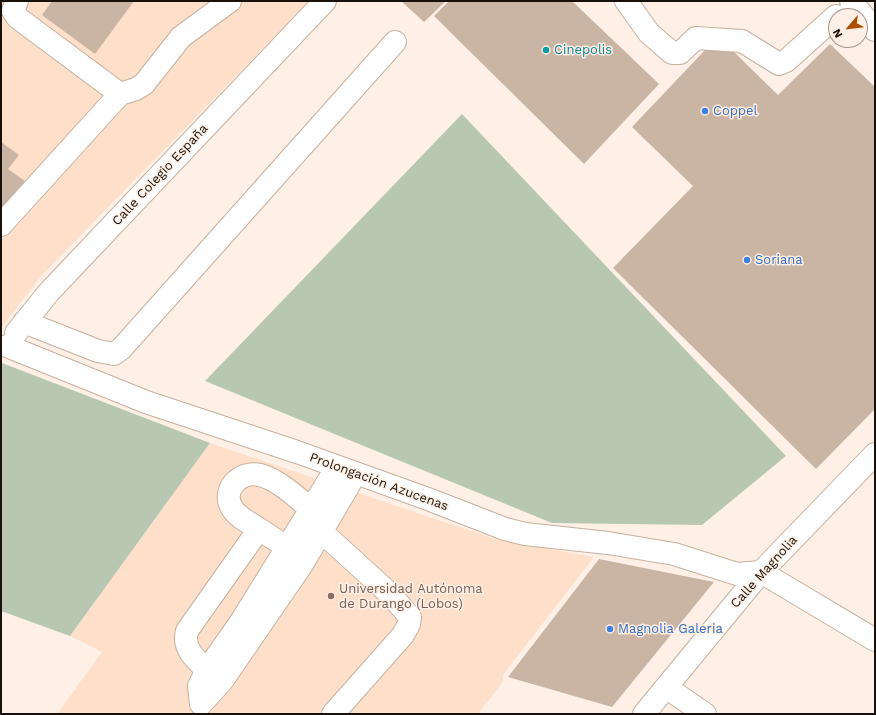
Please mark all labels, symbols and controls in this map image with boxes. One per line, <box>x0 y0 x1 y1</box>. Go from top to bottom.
north arrow <box>828 8 868 48</box>
text: N <box>830 27 845 40</box>
place label: Cinepolis <box>554 42 612 58</box>
marker: Cinepolis <box>541 45 551 55</box>
place label: Coppel <box>713 103 757 119</box>
marker: Coppel <box>700 106 710 116</box>
street label: Calle Colegio España <box>109 121 211 229</box>
place label: Soriana <box>755 252 803 268</box>
marker: Soriana <box>742 255 752 265</box>
street label: Prolongación Azucenas <box>307 450 451 514</box>
street label: Calle Magnolia <box>727 533 801 611</box>
place label: Universidad Autónoma de Durango (Lobos) <box>339 581 483 612</box>
marker: Universidad Autónoma de Durango (Lobos) <box>326 591 336 601</box>
place label: Magnolia Galeria <box>618 621 723 637</box>
marker: Magnolia Galeria <box>605 624 615 634</box>

